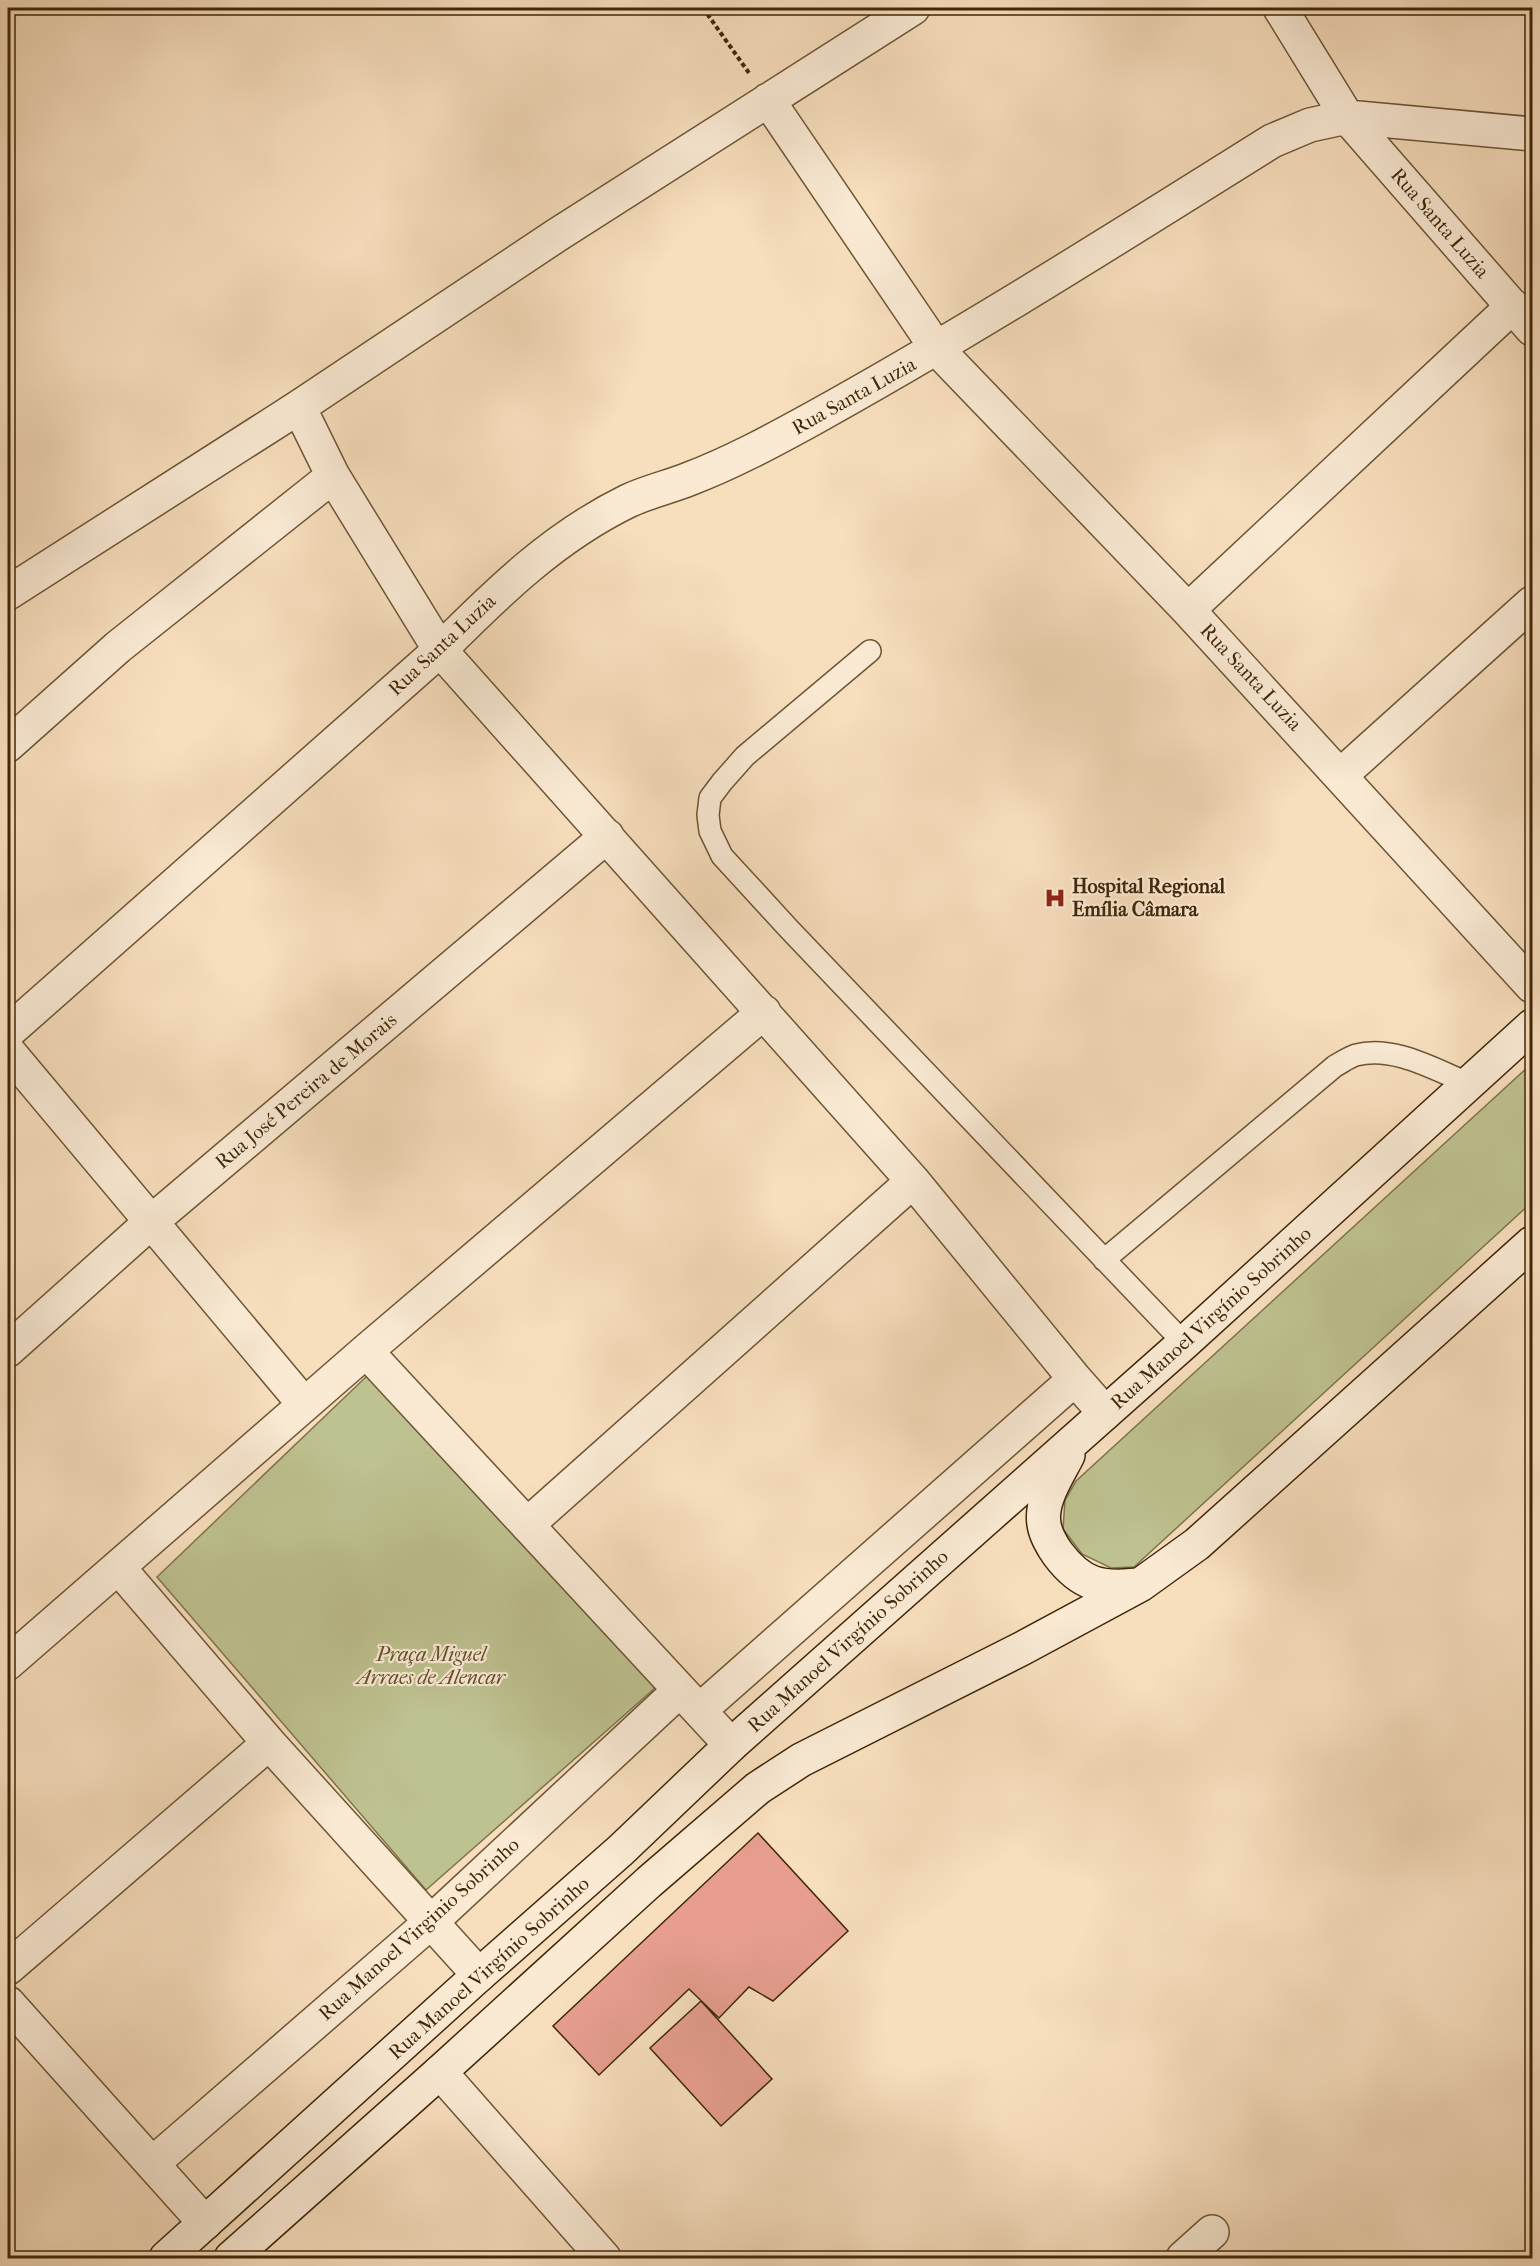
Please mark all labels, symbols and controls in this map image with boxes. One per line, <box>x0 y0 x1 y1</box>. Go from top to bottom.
street label: Rua Santa Luzia <box>1386 163 1494 283</box>
street label: Rua Santa Luzia <box>788 352 921 440</box>
street label: Rua Santa Luzia <box>384 589 501 701</box>
street label: Rua Santa Luzia <box>1195 619 1307 736</box>
place label: Hospital Regional Emília Câmara <box>1072 875 1225 921</box>
hospital icon: Hospital Regional Emília Câmara <box>1043 886 1067 910</box>
street label: Rua José Pereira de Morais <box>211 1008 401 1174</box>
street label: Rua Manoel Virgínio Sobrinho <box>1106 1222 1316 1414</box>
street label: Rua Manoel Virgínio Sobrinho <box>743 1545 953 1737</box>
park label: Praça Miguel Arraes de Alencar <box>354 1643 507 1689</box>
street label: Rua Manoel Virginio Sobrinho <box>314 1833 524 2025</box>
street label: Rua Manoel Virgínio Sobrinho <box>384 1872 594 2064</box>

